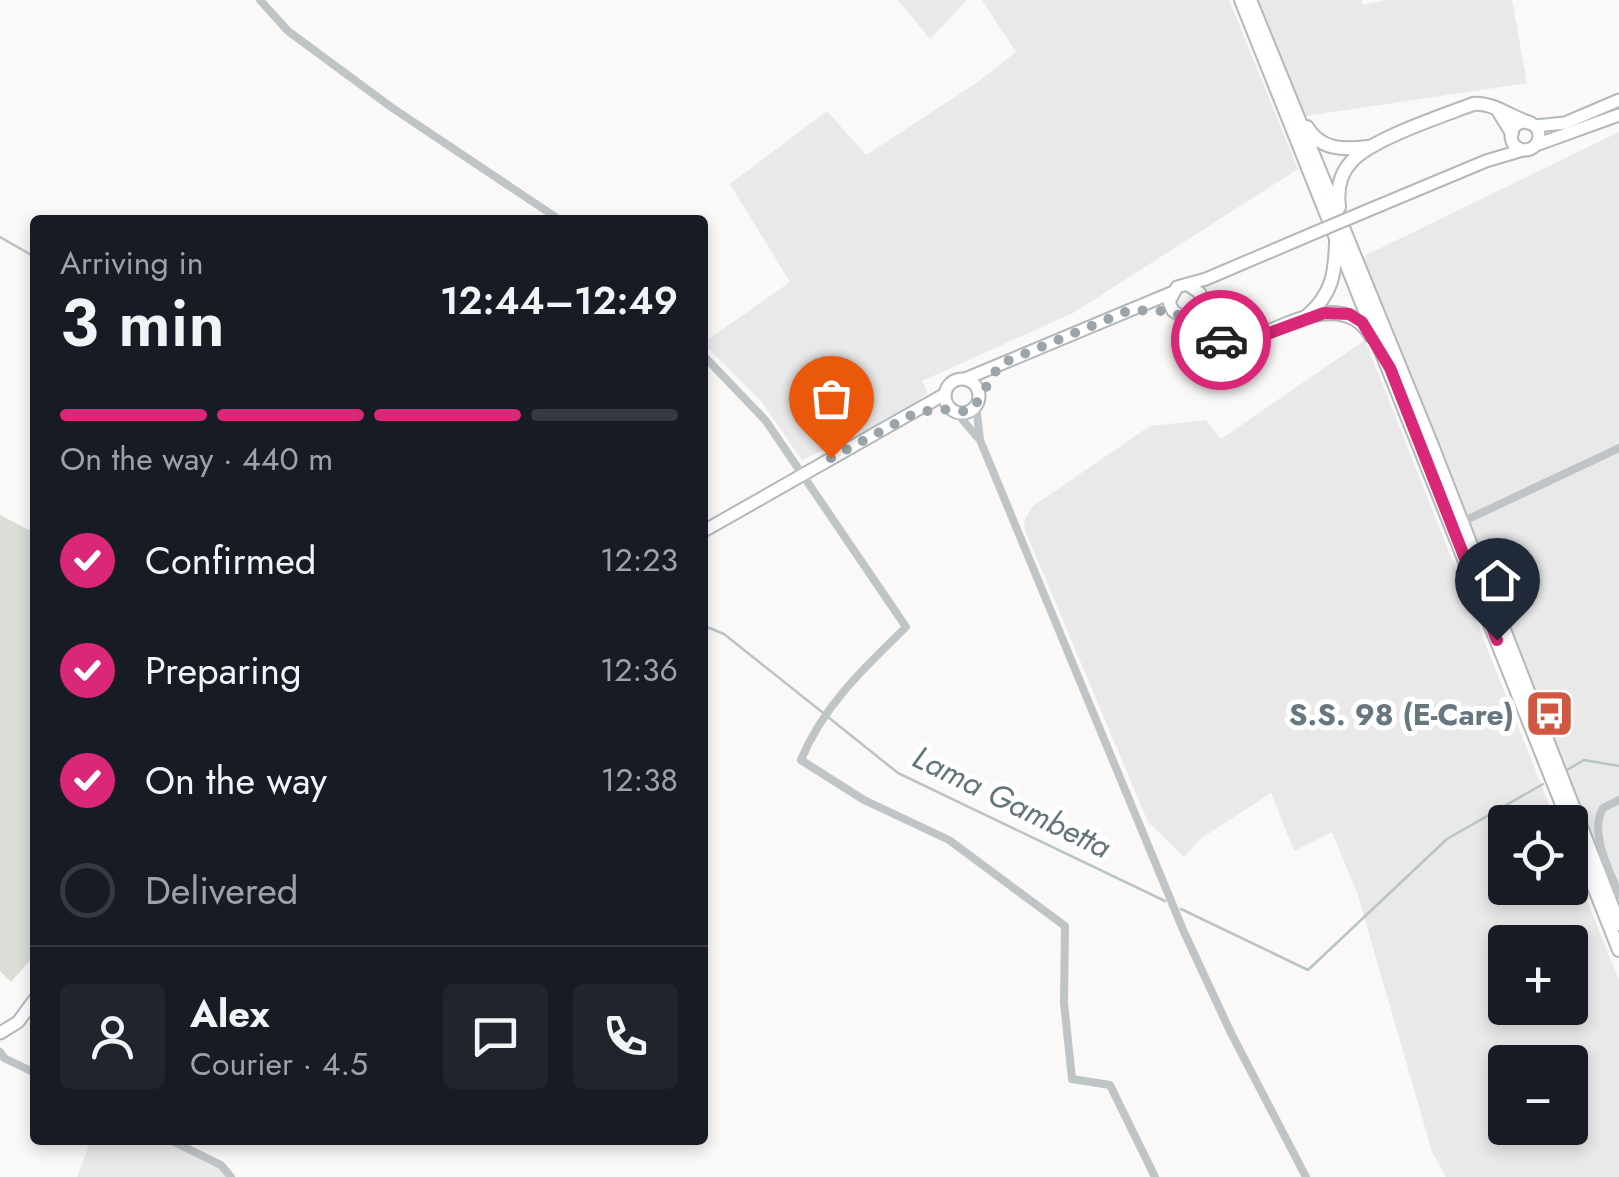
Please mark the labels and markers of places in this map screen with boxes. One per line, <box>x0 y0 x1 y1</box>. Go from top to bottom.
pin <box>789 356 874 459</box>
pin <box>1455 538 1540 641</box>
bus stop icon: S.S. 98 (E-Care) <box>1523 688 1575 740</box>
place label: S.S. 98 (E-Care) <box>1289 693 1514 736</box>

